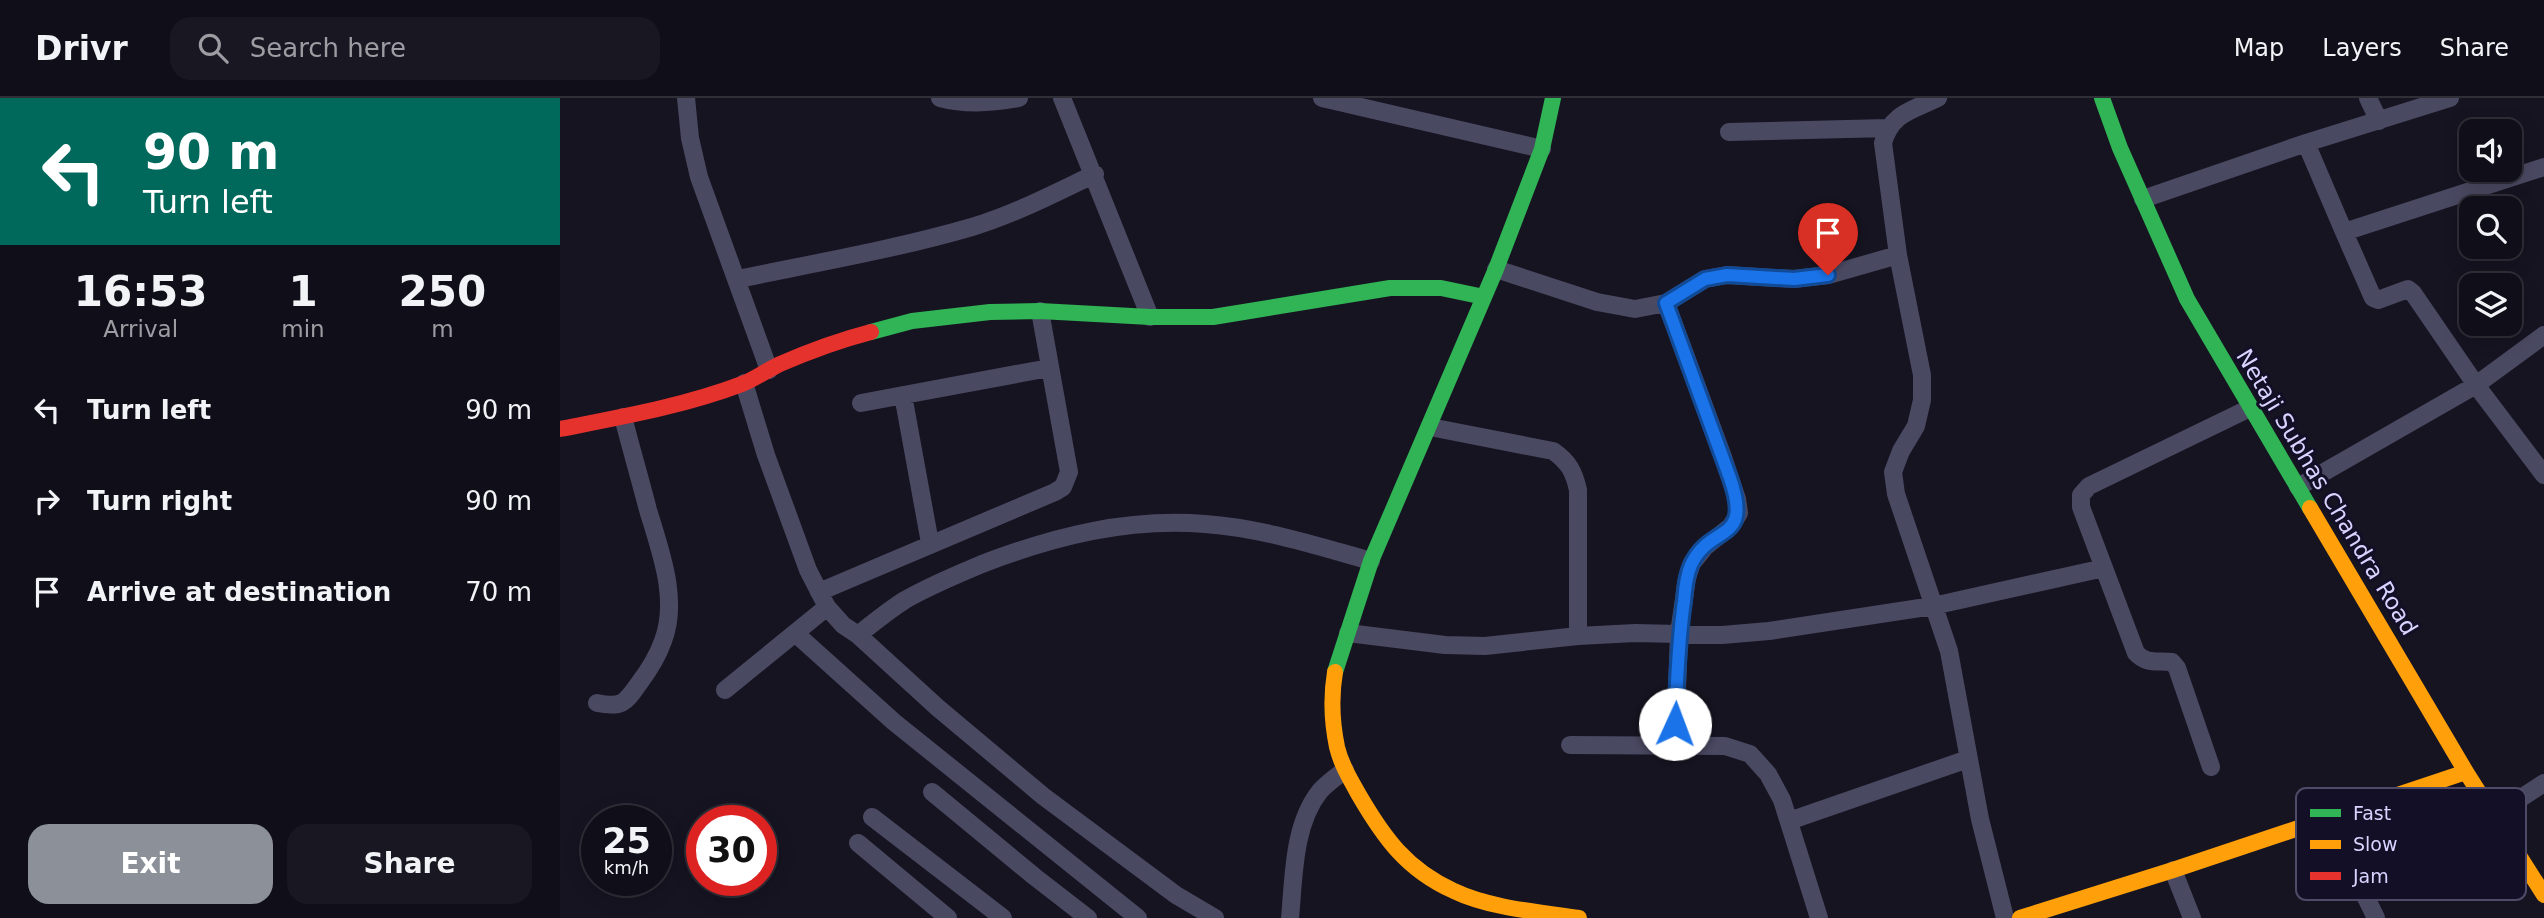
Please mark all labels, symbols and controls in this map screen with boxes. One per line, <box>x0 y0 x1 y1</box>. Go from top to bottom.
search box <box>170 17 660 80</box>
text: Drivr <box>35 29 128 68</box>
icon: search <box>194 29 232 67</box>
text: Search here <box>250 33 406 63</box>
text: Map <box>2234 34 2284 62</box>
text: Layers <box>2322 34 2402 62</box>
text: Share <box>2440 34 2509 62</box>
map controls <box>2459 119 2522 336</box>
button: sound <box>2459 119 2522 182</box>
text: 90 m <box>143 124 279 181</box>
icon: left <box>28 126 119 217</box>
text: Turn left <box>143 183 273 221</box>
button: search <box>2459 196 2522 259</box>
pin <box>1798 203 1858 275</box>
icon: arrive <box>1809 214 1847 252</box>
text: 16:53 <box>74 267 208 316</box>
text: 1 <box>288 267 318 316</box>
text: 250 <box>399 267 486 316</box>
button: layers <box>2459 273 2522 336</box>
text: Arrival <box>103 316 178 342</box>
text: min <box>281 316 325 342</box>
text: m <box>431 316 454 342</box>
street label: Netaji Subhas Chandra Road <box>2231 344 2423 640</box>
icon: left <box>28 391 66 429</box>
text: Turn left <box>87 395 211 425</box>
text: 90 m <box>465 395 532 425</box>
icon: right <box>28 482 66 520</box>
text: Turn right <box>87 486 232 516</box>
text: 90 m <box>465 486 532 516</box>
icon: arrive <box>28 573 66 611</box>
text: Arrive at destination <box>87 577 391 607</box>
text: 70 m <box>465 577 532 607</box>
position arrow <box>1638 687 1712 761</box>
legend <box>2296 788 2526 900</box>
text: Fast <box>2353 802 2391 824</box>
speed limit sign: 30 <box>686 805 777 896</box>
text: 25 <box>602 821 651 861</box>
button: Exit <box>28 824 273 904</box>
button: Share <box>287 824 532 904</box>
text: Slow <box>2353 833 2398 855</box>
text: km/h <box>604 857 649 878</box>
text: Jam <box>2352 865 2389 887</box>

